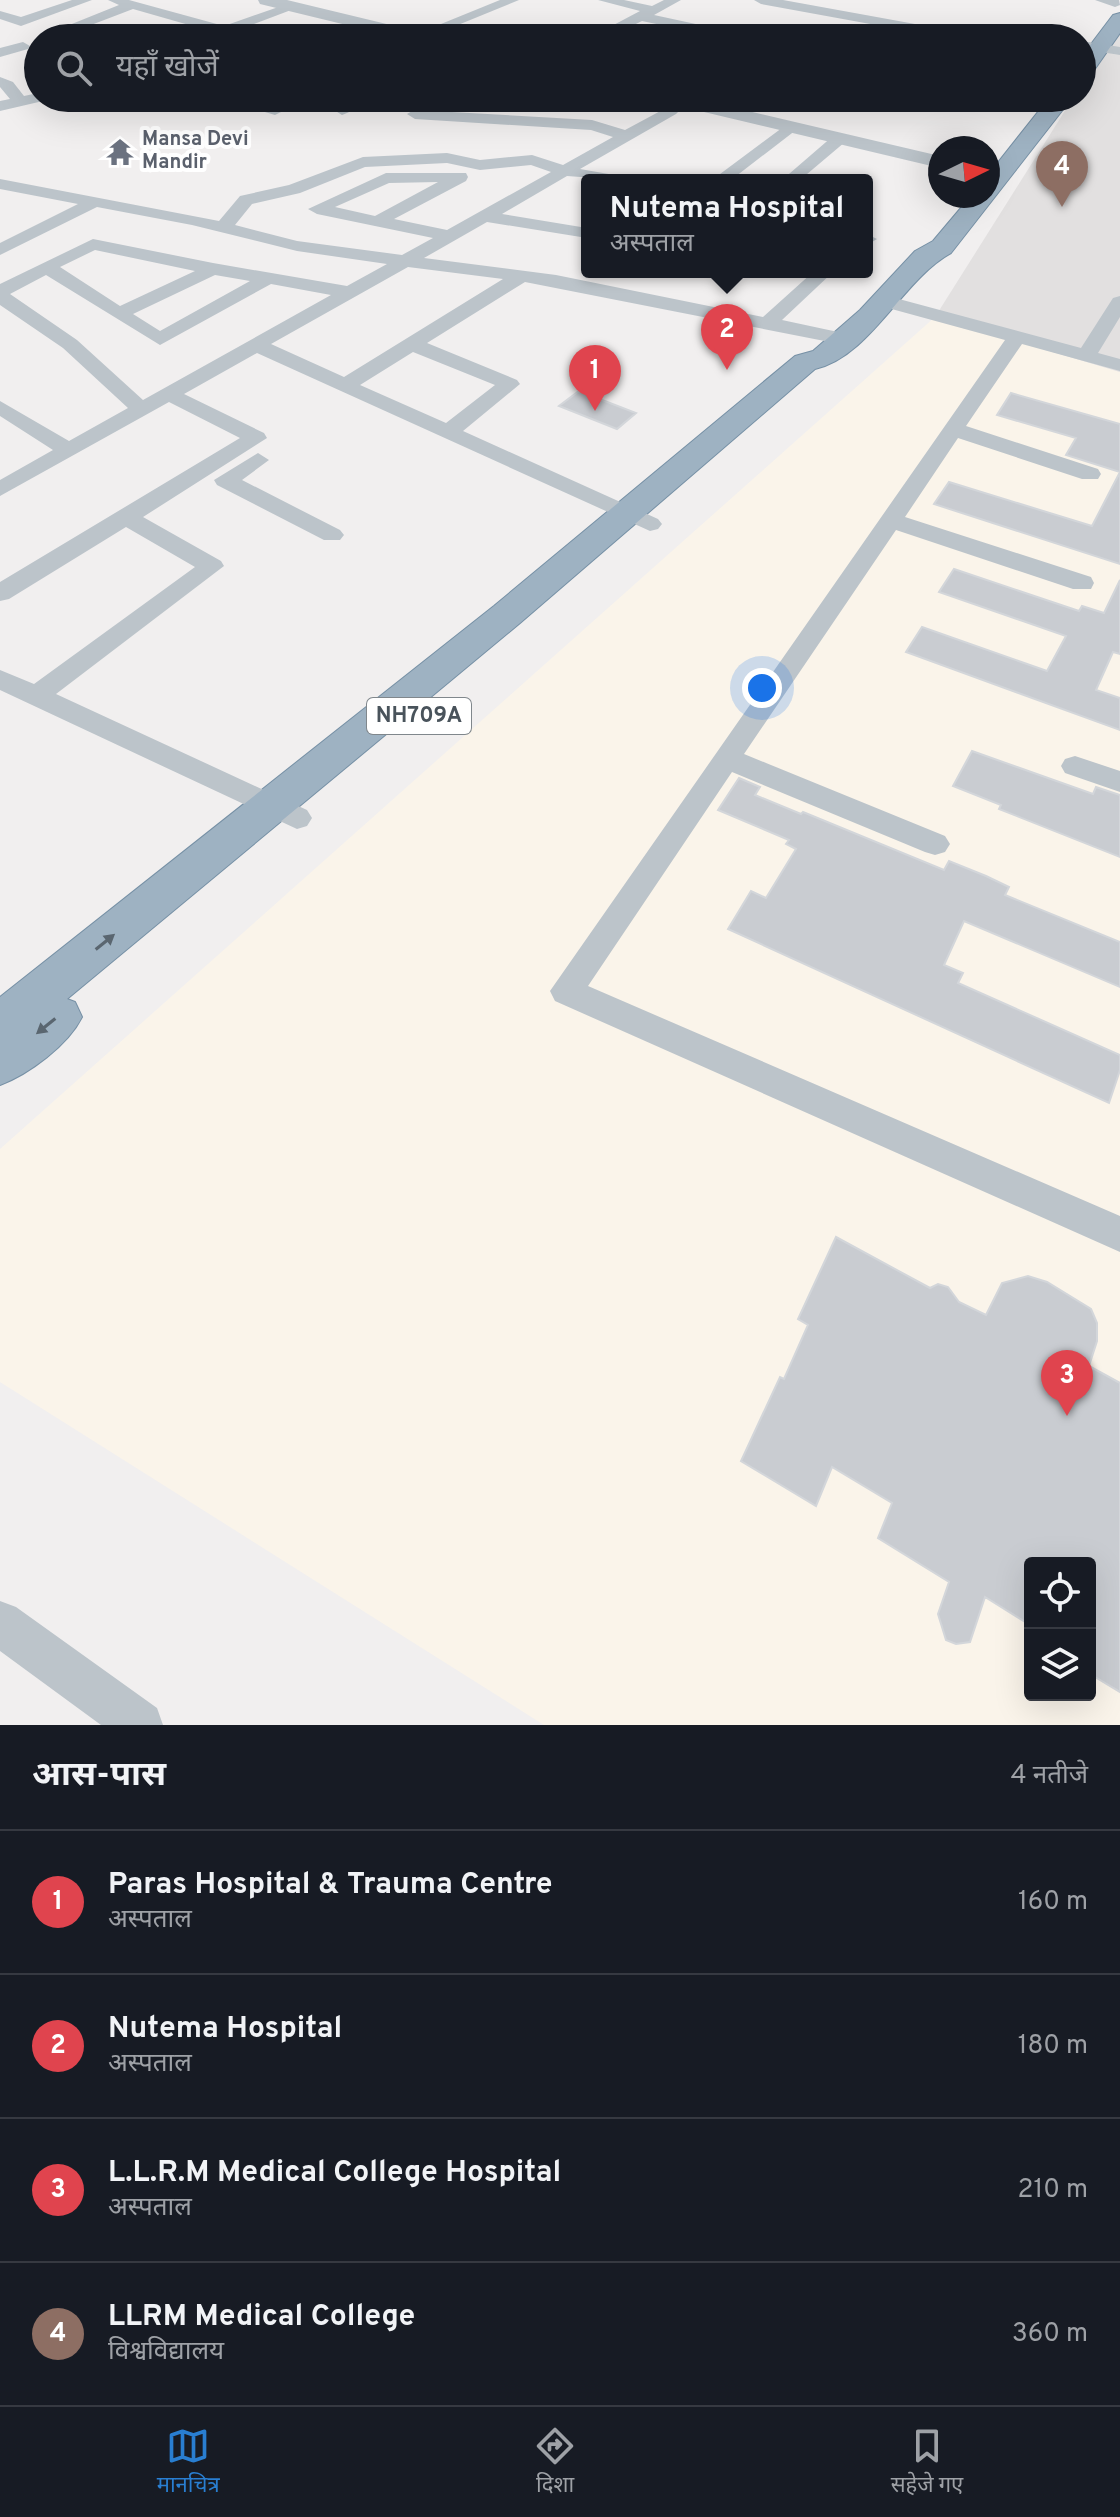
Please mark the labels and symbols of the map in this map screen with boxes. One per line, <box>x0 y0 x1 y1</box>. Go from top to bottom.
place label: Mansa Devi Mandir <box>142 127 249 176</box>
north arrow <box>928 136 1000 208</box>
temple icon: Mansa Devi Mandir <box>105 137 135 167</box>
pin: 4 <box>1036 141 1088 207</box>
pin: 2 <box>701 304 753 370</box>
pin: 1 <box>569 345 621 411</box>
your location <box>742 668 782 708</box>
road number: NH709A <box>367 698 471 734</box>
one-way arrow <box>94 933 115 950</box>
one-way arrow <box>36 1018 56 1034</box>
pin: 3 <box>1041 1350 1093 1416</box>

